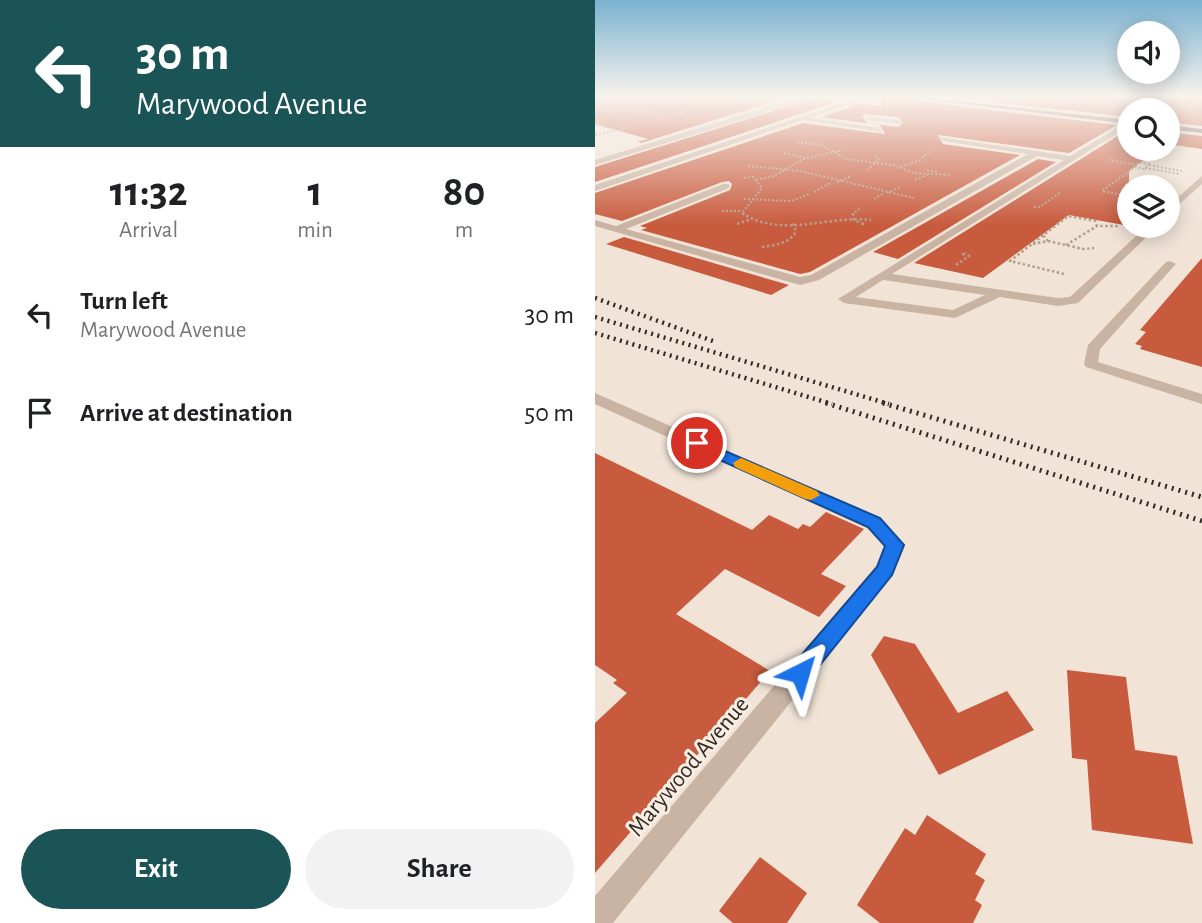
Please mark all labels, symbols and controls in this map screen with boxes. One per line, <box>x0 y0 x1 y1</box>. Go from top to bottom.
map controls <box>1117 21 1180 238</box>
button: sound <box>1117 21 1180 84</box>
icon: left <box>21 28 112 119</box>
text: 30 m <box>136 30 230 79</box>
text: Marywood Avenue <box>136 88 367 120</box>
button: search <box>1117 98 1180 161</box>
text: 11:32 <box>110 171 187 213</box>
text: 1 <box>308 171 323 213</box>
text: 80 <box>443 171 485 213</box>
button: layers <box>1117 175 1180 238</box>
text: Arrival <box>119 219 178 242</box>
text: min <box>297 219 333 242</box>
text: m <box>455 219 473 242</box>
text: Turn left <box>80 288 168 314</box>
icon: left <box>21 296 59 334</box>
text: 30 m <box>524 302 574 328</box>
text: Marywood Avenue <box>80 319 246 342</box>
icon: arrive <box>21 394 59 432</box>
text: Arrive at destination <box>80 400 293 426</box>
text: 50 m <box>524 400 574 426</box>
pin <box>667 413 727 473</box>
icon: arrive <box>678 424 716 462</box>
position arrow <box>763 636 837 710</box>
street label: Marywood Avenue <box>624 692 754 841</box>
button: Exit <box>21 829 291 909</box>
button: Share <box>305 829 574 909</box>

